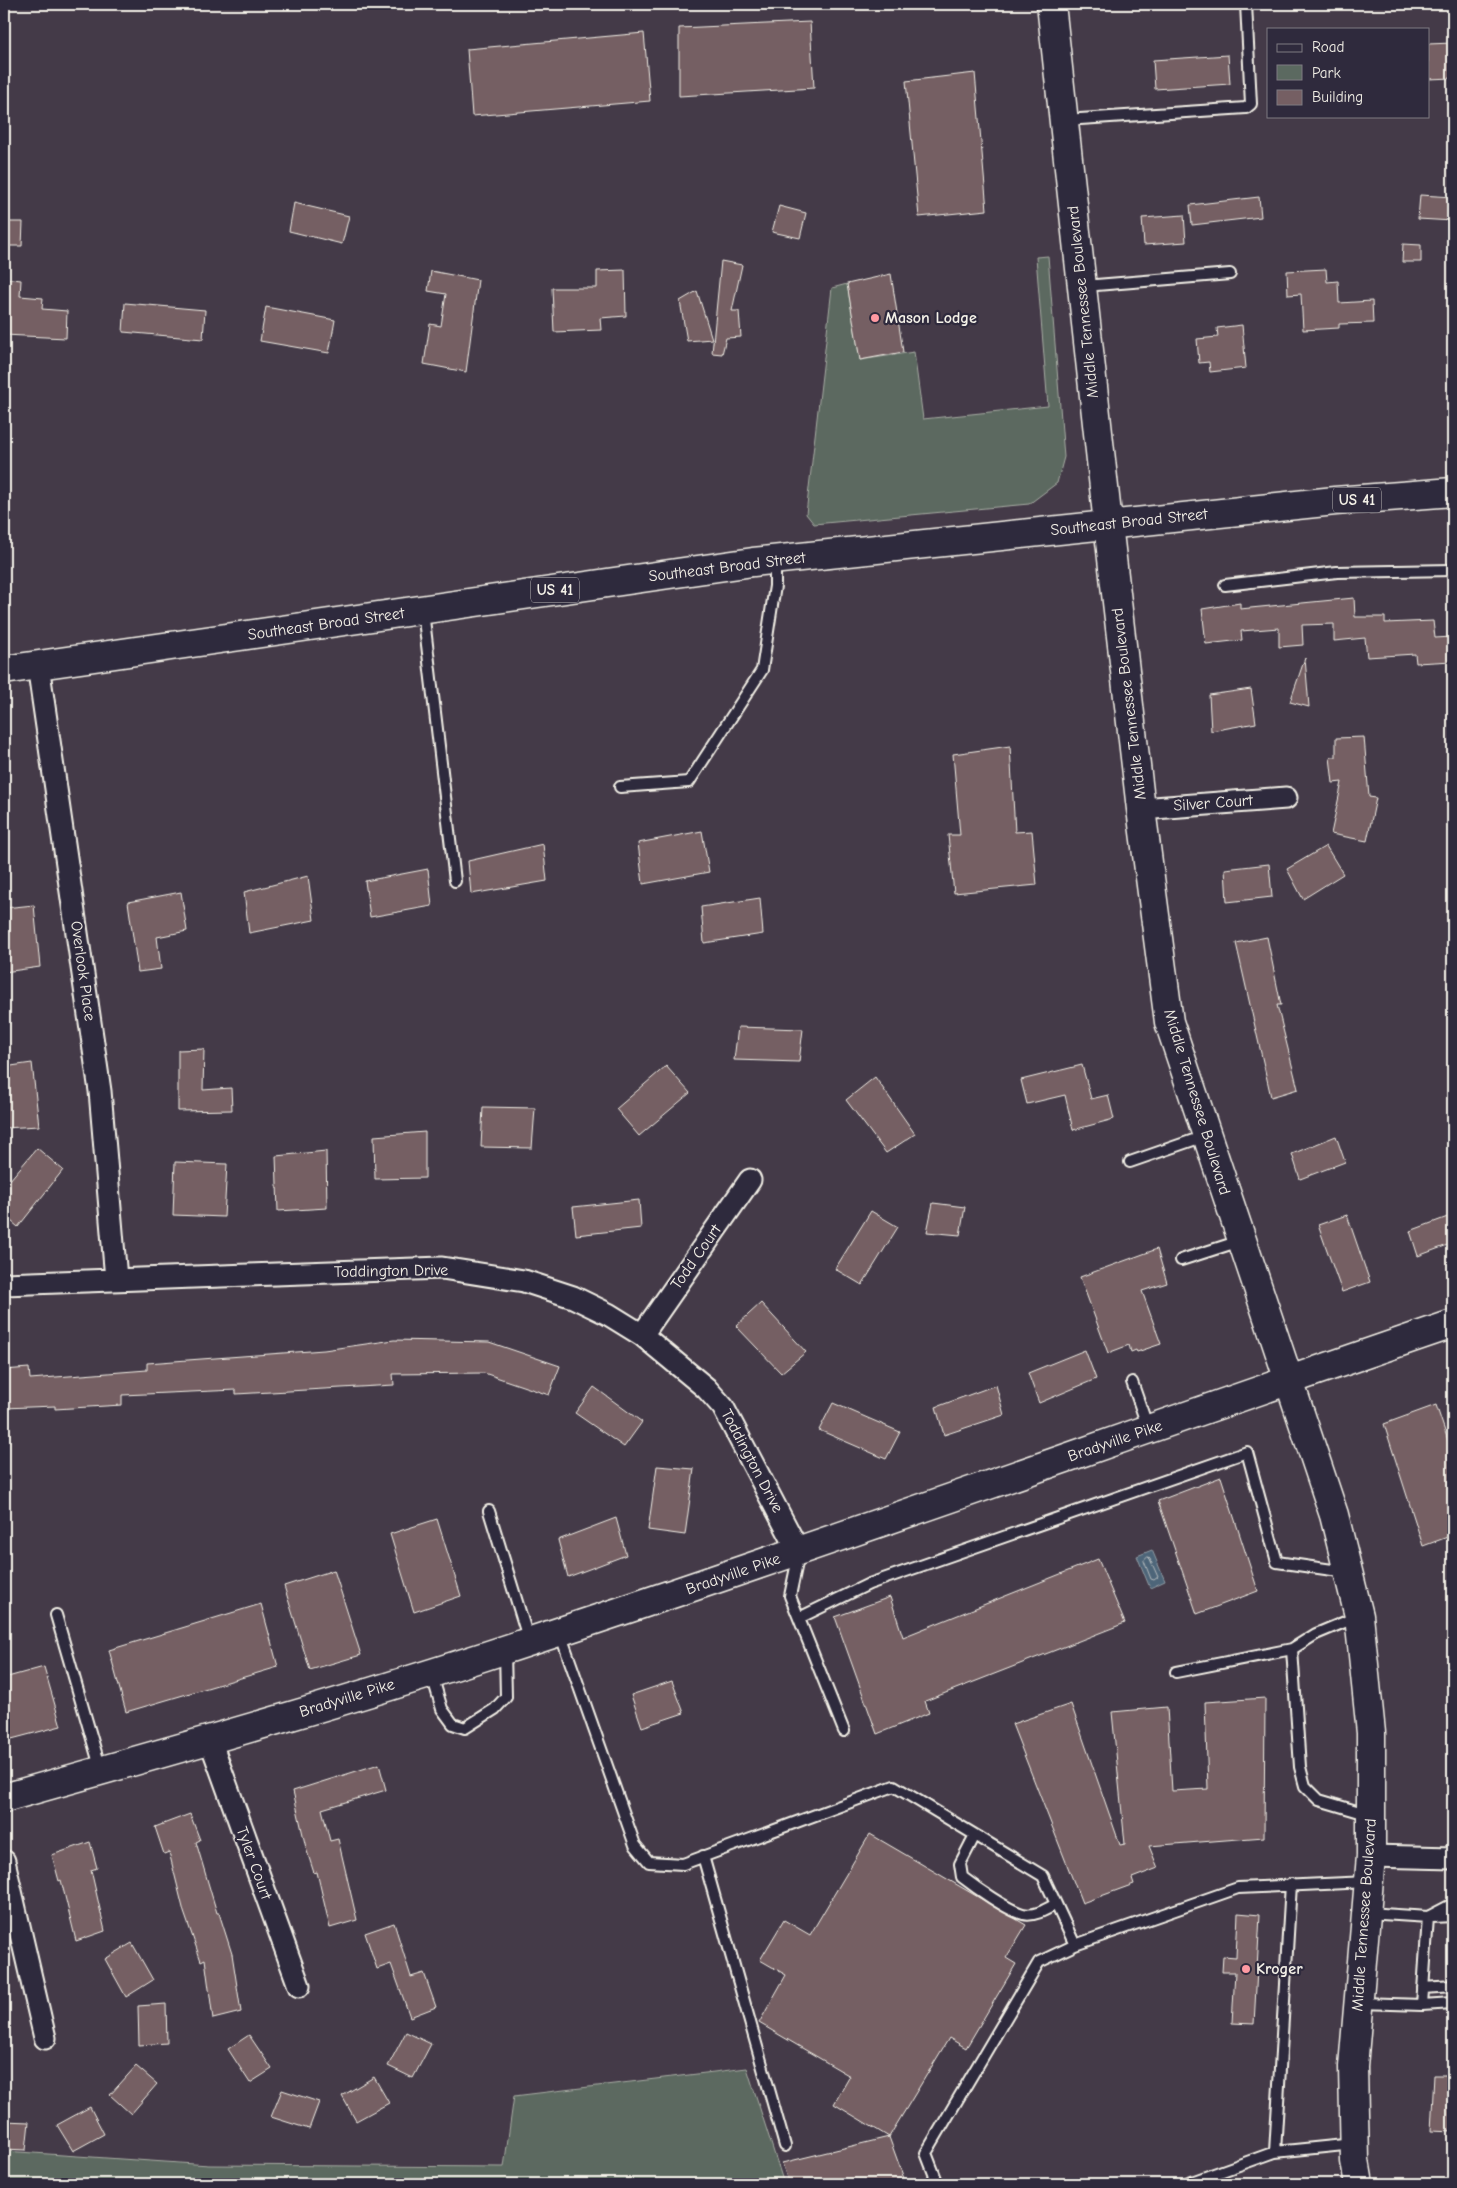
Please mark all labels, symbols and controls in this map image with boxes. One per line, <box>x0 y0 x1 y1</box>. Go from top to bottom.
legend <box>1267 28 1430 118</box>
text: Road <box>1312 38 1344 56</box>
text: Park <box>1312 64 1341 82</box>
text: Building <box>1312 88 1363 106</box>
street label: Middle Tennessee Boulevard <box>1064 205 1102 399</box>
place label: Mason Lodge <box>885 309 977 327</box>
marker: Mason Lodge <box>869 312 881 324</box>
road number: US 41 <box>1333 488 1381 512</box>
street label: Southeast Broad Street <box>1049 505 1209 539</box>
street label: Southeast Broad Street <box>647 548 807 586</box>
road number: US 41 <box>531 578 579 602</box>
street label: Southeast Broad Street <box>246 604 406 644</box>
street label: Middle Tennessee Boulevard <box>1108 607 1150 801</box>
street label: Silver Court <box>1173 791 1254 815</box>
street label: Overlook Place <box>67 920 99 1022</box>
street label: Middle Tennessee Boulevard <box>1160 1007 1234 1197</box>
street label: Todd Court <box>667 1221 725 1293</box>
street label: Toddington Drive <box>334 1261 448 1281</box>
street label: Toddington Drive <box>717 1406 787 1516</box>
street label: Bradyville Pike <box>1065 1416 1165 1466</box>
street label: Bradyville Pike <box>683 1549 783 1599</box>
street label: Bradyville Pike <box>297 1675 397 1721</box>
street label: Middle Tennessee Boulevard <box>1348 1818 1380 2012</box>
street label: Tyler Court <box>233 1824 276 1902</box>
place label: Kroger <box>1256 1960 1303 1978</box>
marker: Kroger <box>1240 1963 1252 1975</box>

